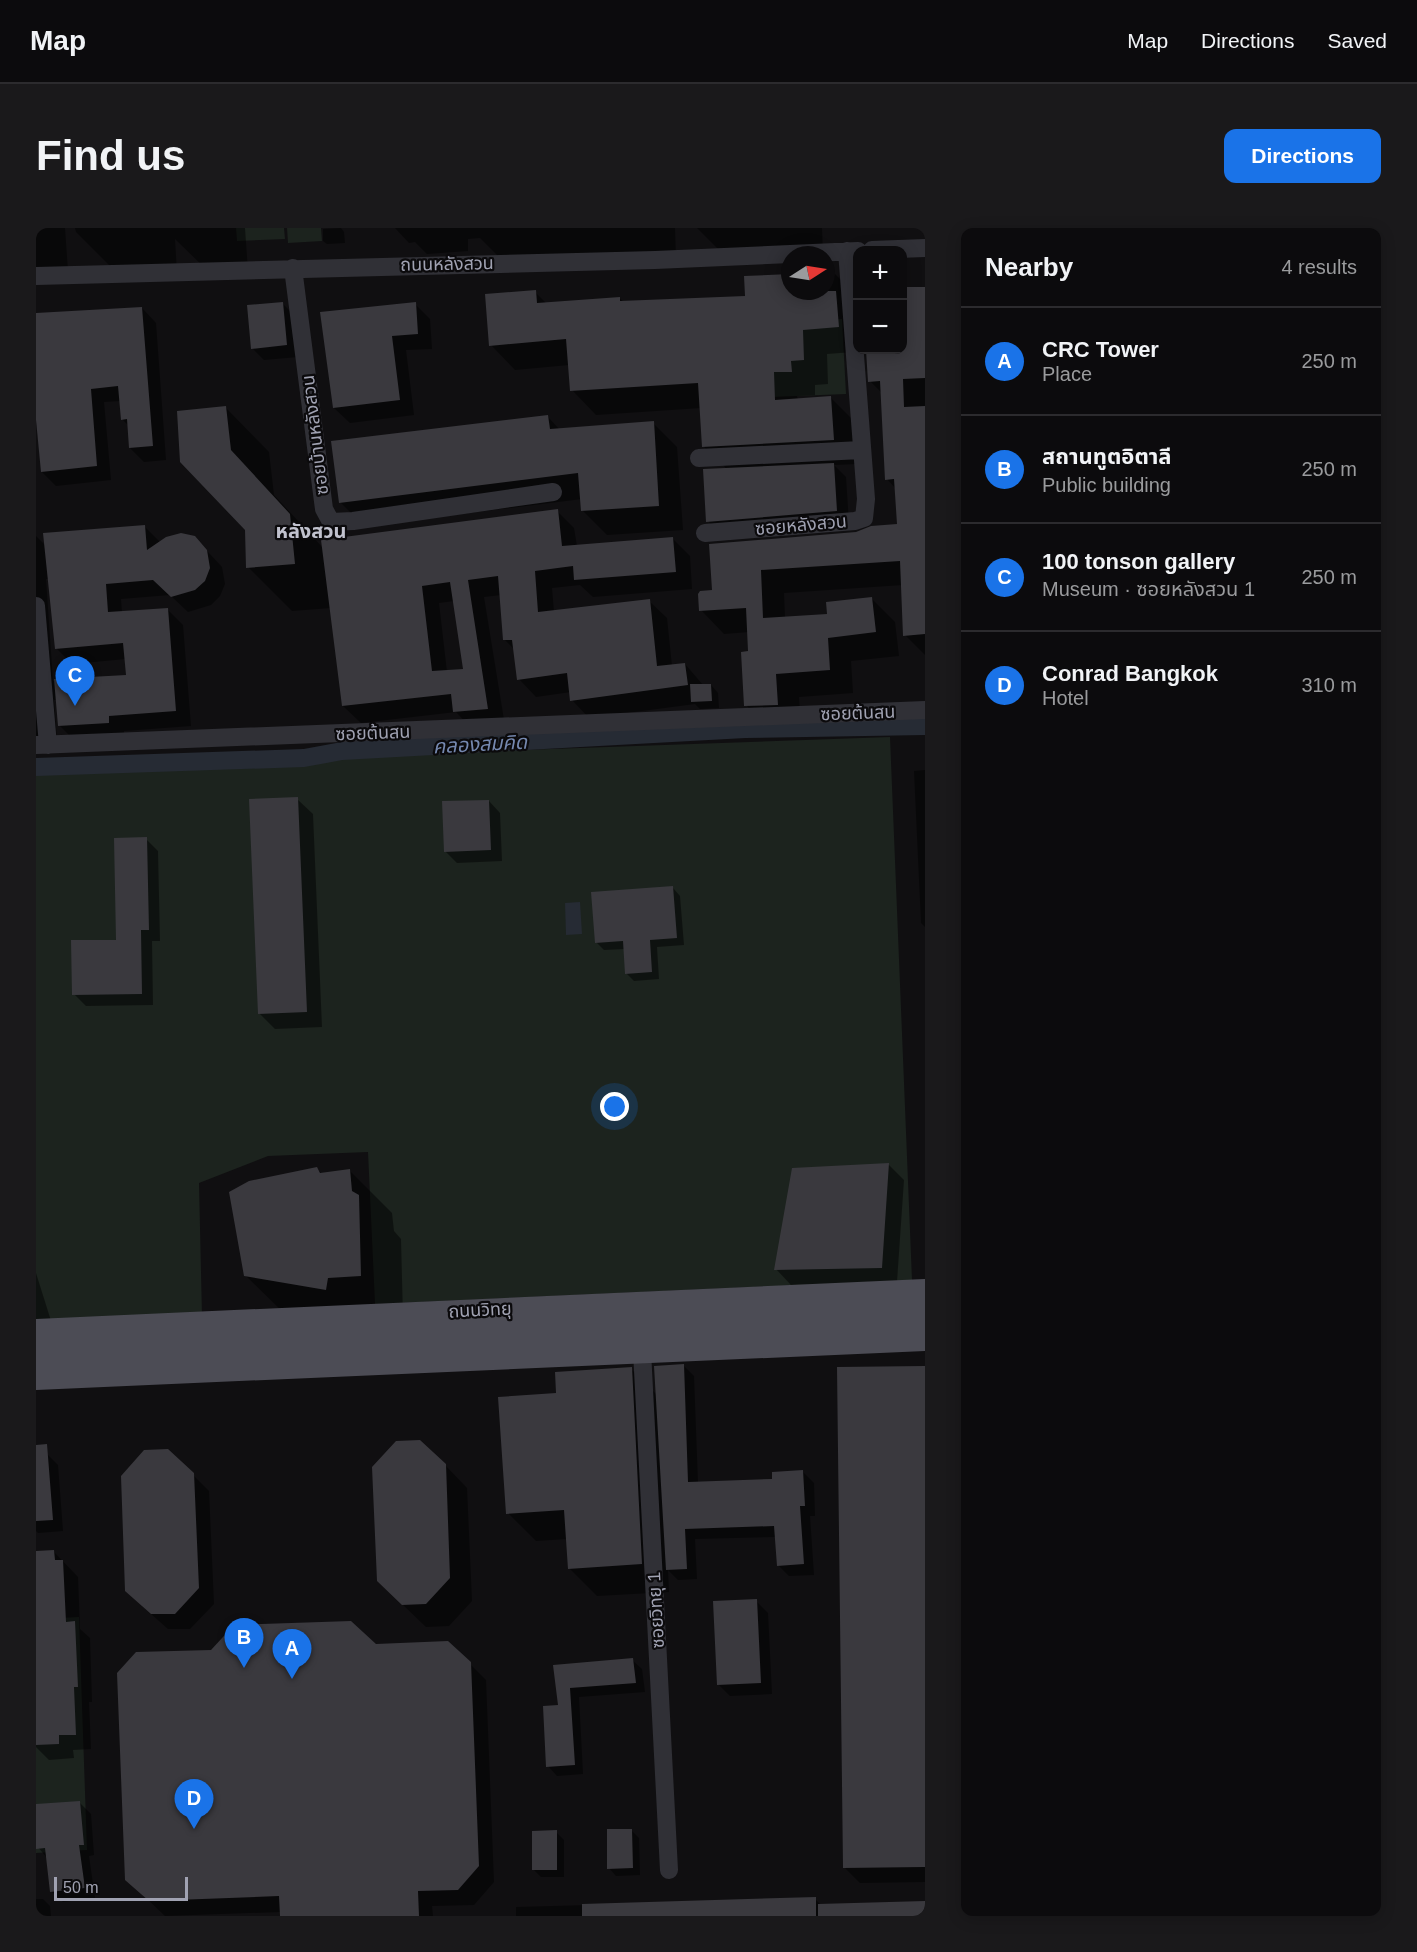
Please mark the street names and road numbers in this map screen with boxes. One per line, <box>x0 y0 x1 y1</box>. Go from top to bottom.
street label: ถนนหลังสวน <box>400 253 494 275</box>
street label: ซอยบ้านหลังสวน <box>298 374 332 496</box>
street label: ซอยหลังสวน <box>754 511 848 539</box>
street label: ซอยต้นสน <box>820 702 896 724</box>
street label: ซอยต้นสน <box>335 722 411 744</box>
street label: ถนนวิทยุ <box>448 1298 512 1323</box>
street label: ซอยวิทยุ 1 <box>644 1571 669 1649</box>

